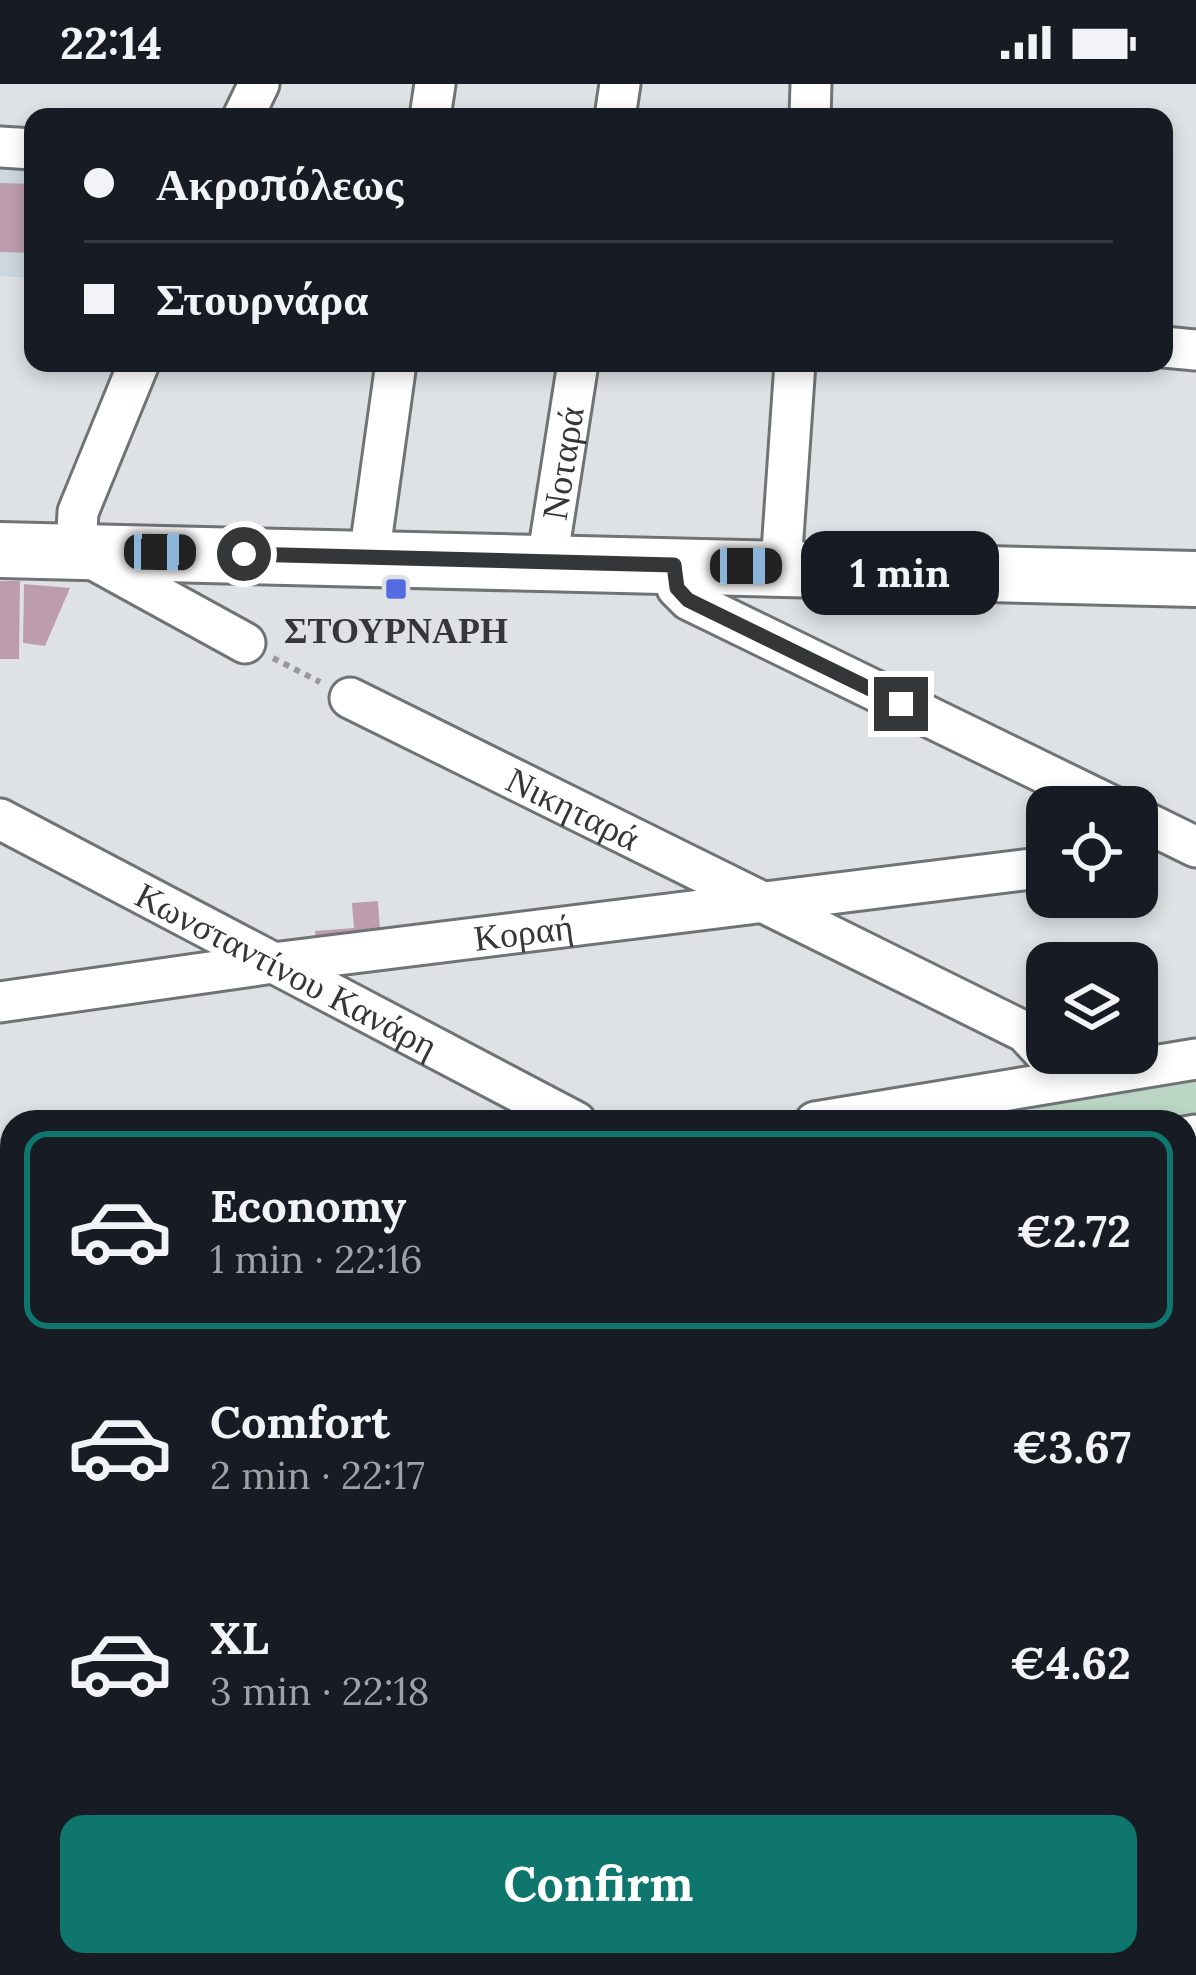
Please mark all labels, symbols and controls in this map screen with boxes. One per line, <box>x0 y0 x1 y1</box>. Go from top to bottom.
text: 22:14 <box>60 14 162 71</box>
text: Ακροπόλεως <box>156 155 403 212</box>
text: Στουρνάρα <box>156 270 368 327</box>
street label: Νοταρά <box>531 403 594 523</box>
route start <box>217 527 271 581</box>
callout: 1 min <box>802 530 1000 614</box>
car <box>124 533 196 571</box>
car <box>710 548 782 584</box>
text: 1 min <box>850 548 950 598</box>
marker: ΣΤΟΥΡΝΑΡΗ <box>383 576 409 602</box>
place label: ΣΤΟΥΡΝΑΡΗ <box>284 607 508 653</box>
route end <box>874 677 928 731</box>
street label: Νικηταρά <box>499 756 647 861</box>
map controls <box>1026 786 1158 1074</box>
button: locate <box>1026 786 1158 918</box>
street label: Κωνσταντίνου Κανάρη <box>128 872 446 1068</box>
street label: Κοραή <box>471 903 576 961</box>
button: layers <box>1026 942 1158 1074</box>
icon: car <box>66 1176 174 1284</box>
text: Economy <box>210 1177 406 1234</box>
text: €2.72 <box>1016 1202 1131 1259</box>
text: 1 min · 22:16 <box>210 1234 423 1284</box>
icon: car <box>66 1392 174 1500</box>
text: Comfort <box>210 1393 390 1450</box>
text: €3.67 <box>1012 1418 1131 1475</box>
text: 2 min · 22:17 <box>210 1450 425 1500</box>
icon: car <box>66 1608 174 1716</box>
text: XL <box>210 1609 269 1666</box>
text: €4.62 <box>1010 1634 1131 1691</box>
text: 3 min · 22:18 <box>210 1666 430 1716</box>
button: Confirm <box>60 1815 1137 1953</box>

